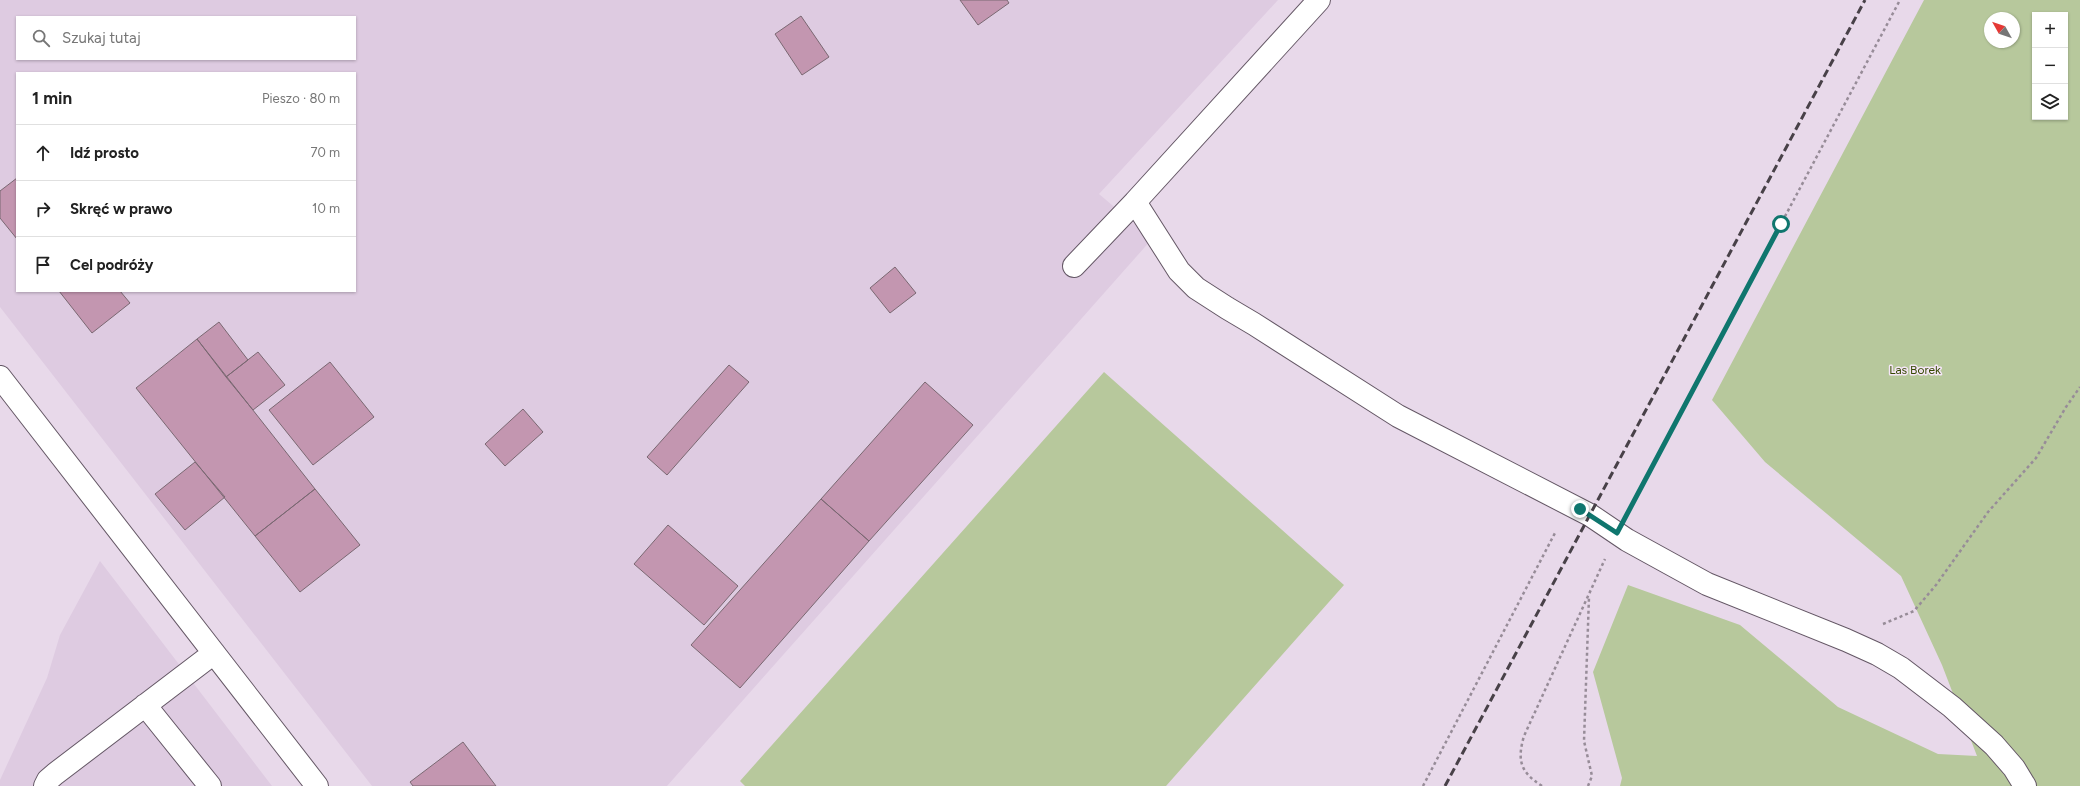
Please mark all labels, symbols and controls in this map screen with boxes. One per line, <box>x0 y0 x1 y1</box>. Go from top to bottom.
north arrow <box>1984 12 2020 48</box>
map controls <box>2032 12 2068 120</box>
button: + <box>2032 12 2068 48</box>
search box <box>16 16 356 60</box>
icon: search <box>30 27 52 49</box>
text: Szukaj tutaj <box>62 29 141 47</box>
button: − <box>2032 48 2068 84</box>
button: layers <box>2032 84 2068 120</box>
text: 1 min <box>32 88 72 108</box>
text: Pieszo · 80 m <box>262 91 340 106</box>
icon: ahead <box>32 142 54 164</box>
text: Idź prosto <box>70 144 139 162</box>
text: 70 m <box>310 145 340 160</box>
icon: right <box>32 198 54 220</box>
text: Skręć w prawo <box>70 200 173 218</box>
text: 10 m <box>312 201 340 216</box>
route start <box>1772 215 1790 233</box>
icon: arrive <box>32 254 54 276</box>
text: Cel podróży <box>70 256 153 274</box>
park label: Las Borek <box>1889 363 1941 377</box>
route end <box>1571 500 1589 518</box>

